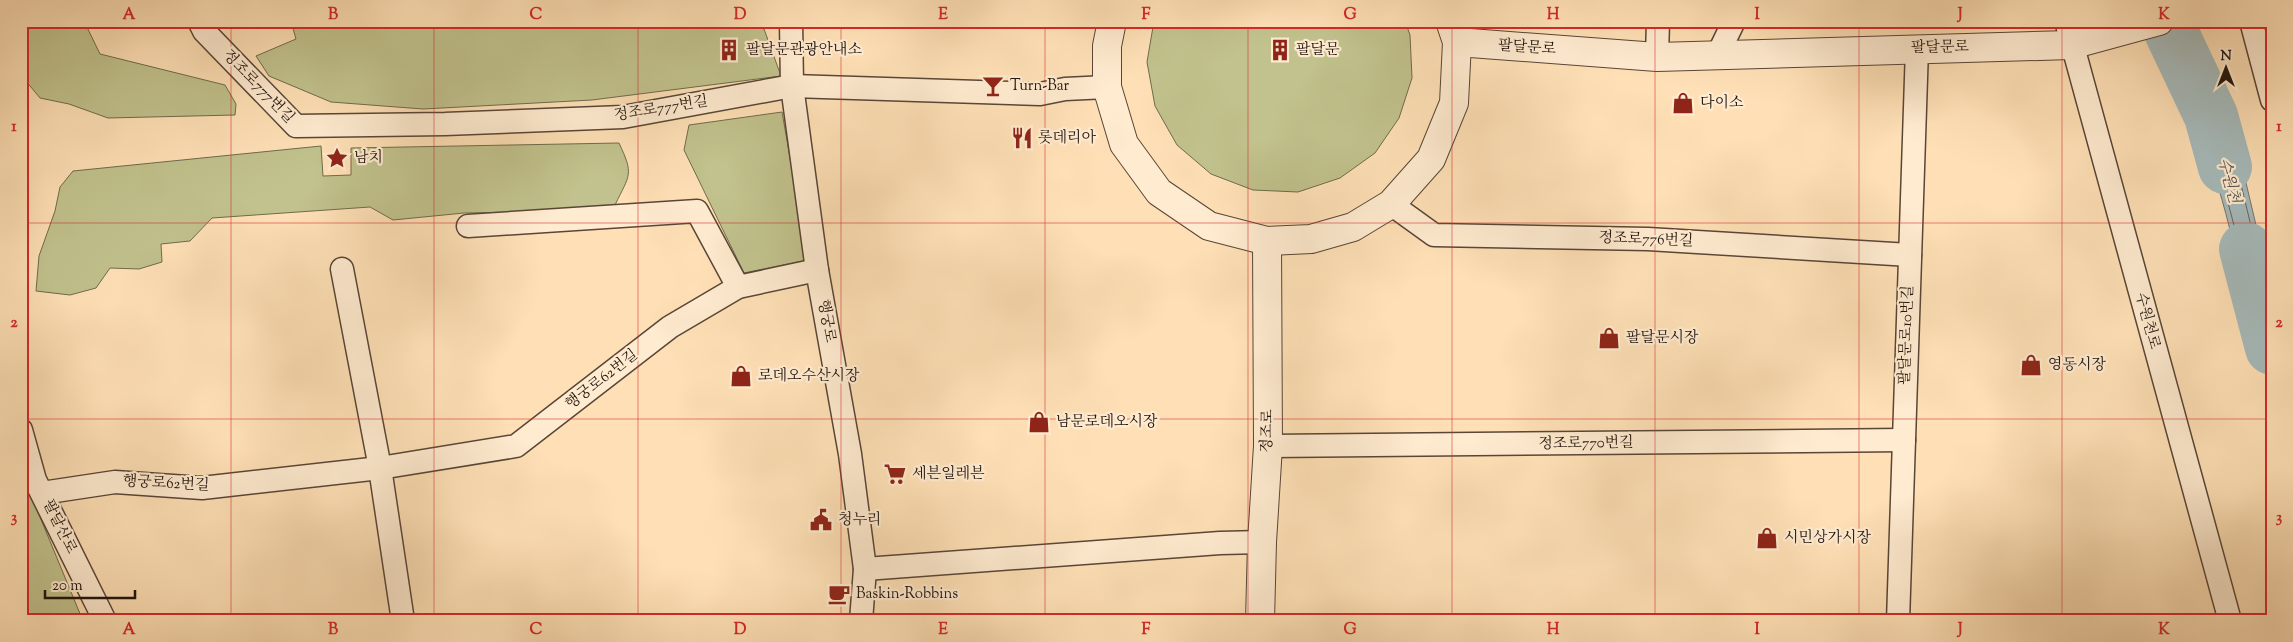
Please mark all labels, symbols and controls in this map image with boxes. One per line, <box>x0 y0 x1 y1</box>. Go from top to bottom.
text: A <box>123 4 136 27</box>
text: B <box>328 4 338 27</box>
text: C <box>530 4 543 27</box>
text: D <box>734 4 747 27</box>
text: E <box>938 4 948 27</box>
text: F <box>1142 4 1151 27</box>
text: G <box>1343 4 1357 27</box>
text: H <box>1547 4 1560 27</box>
text: I <box>1754 4 1760 27</box>
text: J <box>1956 4 1963 27</box>
text: K <box>2158 4 2170 27</box>
street label: 팔달문로 <box>1497 36 1557 61</box>
building icon: 팔달문관광안내소 <box>716 37 742 63</box>
building icon: 팔달문 <box>1267 37 1293 63</box>
street label: 팔달문로 <box>1911 37 1970 59</box>
place label: 팔달문관광안내소 <box>746 40 862 61</box>
place label: 팔달문 <box>1296 40 1340 61</box>
north arrow <box>2200 42 2250 92</box>
street label: 정조로777번길 <box>217 46 299 128</box>
text: N <box>2220 47 2232 67</box>
bar icon: Turn-Bar <box>980 73 1006 99</box>
place label: Turn-Bar <box>1010 76 1069 97</box>
shop icon: 다이소 <box>1670 90 1696 116</box>
street label: 정조로777번길 <box>612 91 710 127</box>
place label: 다이소 <box>1700 93 1744 114</box>
text: 1 <box>11 116 17 139</box>
text: 1 <box>2276 116 2282 139</box>
restaurant icon: 롯데리아 <box>1009 125 1035 151</box>
place label: 롯데리아 <box>1038 128 1096 149</box>
place icon: 남치 <box>324 145 350 171</box>
place label: 남치 <box>354 148 383 169</box>
water label: 수원천 <box>2211 156 2246 208</box>
street label: 정조로776번길 <box>1598 228 1694 252</box>
street label: 팔달문로10번길 <box>1895 285 1919 385</box>
street label: 수원천로 <box>2129 290 2165 352</box>
street label: 행궁로 <box>812 298 840 345</box>
text: 2 <box>10 312 18 335</box>
text: 2 <box>2275 312 2283 335</box>
shop icon: 팔달문시장 <box>1596 325 1622 351</box>
place label: 팔달문시장 <box>1626 328 1699 349</box>
street label: 행궁로62번길 <box>561 345 643 415</box>
shop icon: 영동시장 <box>2018 352 2044 378</box>
place label: 영동시장 <box>2048 355 2106 376</box>
shop icon: 로데오수산시장 <box>728 363 754 389</box>
place label: 로데오수산시장 <box>758 366 860 387</box>
shop icon: 남문로데오시장 <box>1026 409 1052 435</box>
street label: 정조로 <box>1257 409 1279 453</box>
place label: 남문로데오시장 <box>1056 412 1158 433</box>
street label: 정조로770번길 <box>1538 433 1634 455</box>
supermarket icon: 세븐일레븐 <box>882 461 908 487</box>
place label: 세븐일레븐 <box>912 464 985 485</box>
street label: 행궁로62번길 <box>122 471 210 497</box>
street label: 팔달산로 <box>37 496 81 558</box>
text: 3 <box>11 507 18 530</box>
public building icon: 청누리 <box>808 507 834 533</box>
text: 3 <box>2276 507 2283 530</box>
place label: 청누리 <box>838 510 881 531</box>
shop icon: 시민상가시장 <box>1754 525 1780 551</box>
place label: 시민상가시장 <box>1784 528 1871 549</box>
scale bar <box>45 567 135 599</box>
text: 20 m <box>52 576 83 597</box>
cafe icon: Baskin-Robbins <box>826 581 852 607</box>
place label: Baskin-Robbins <box>856 584 958 605</box>
text: A <box>123 619 136 642</box>
text: B <box>328 619 338 642</box>
text: C <box>530 619 543 642</box>
text: D <box>734 619 747 642</box>
text: E <box>938 619 948 642</box>
text: F <box>1142 619 1151 642</box>
text: G <box>1343 619 1357 642</box>
text: H <box>1547 619 1560 642</box>
text: I <box>1754 619 1760 642</box>
text: J <box>1956 619 1963 642</box>
text: K <box>2158 619 2170 642</box>

